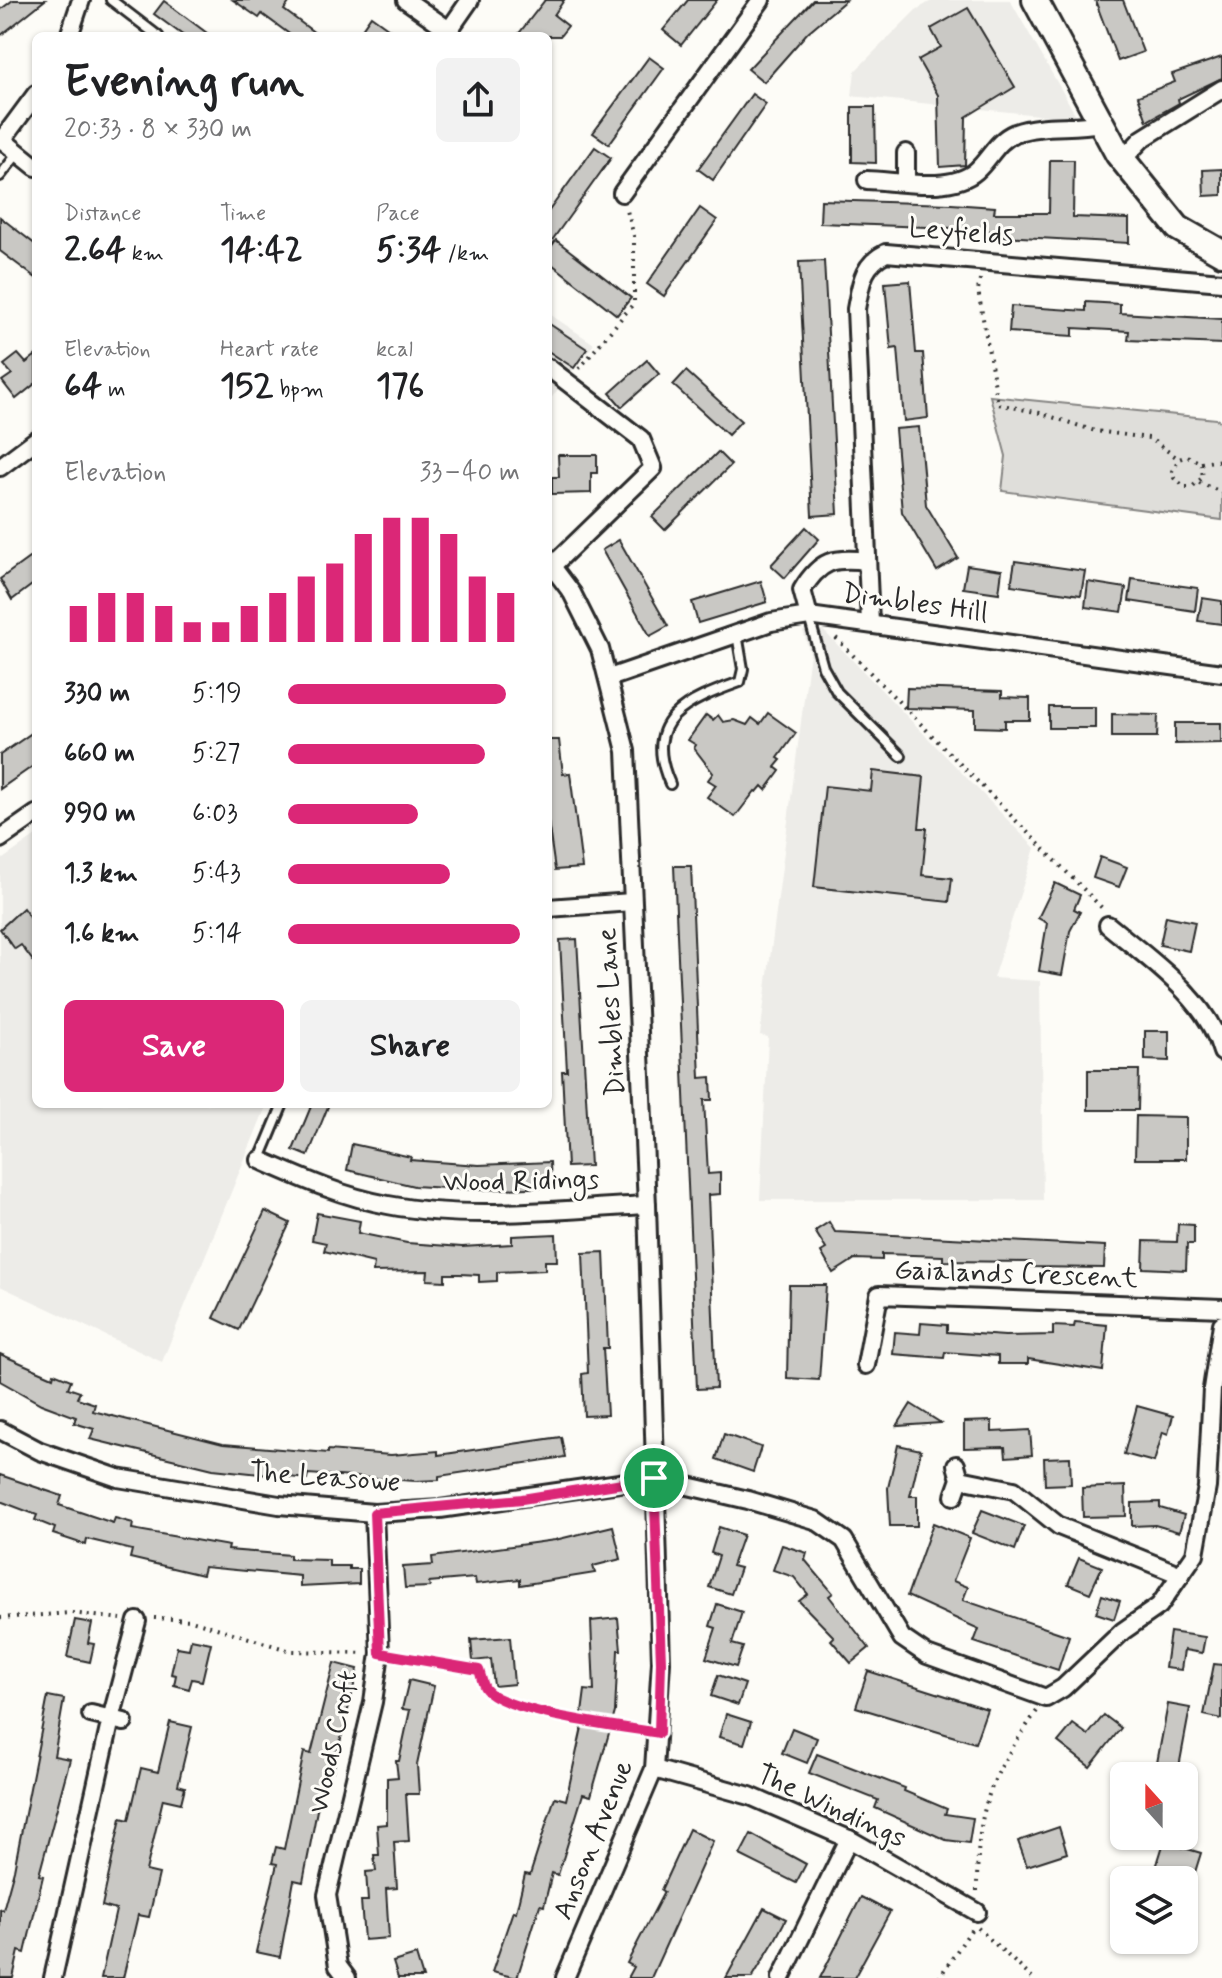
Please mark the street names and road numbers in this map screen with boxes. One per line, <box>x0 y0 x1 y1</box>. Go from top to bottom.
street label: Leyfields <box>907 210 1015 256</box>
street label: Dimbles Hill <box>840 575 990 633</box>
street label: Dimbles Lane <box>589 927 635 1097</box>
street label: Wood Ridings <box>443 1162 599 1204</box>
street label: Gaialands Crescent <box>894 1252 1139 1298</box>
street label: The Leasowe <box>248 1454 402 1502</box>
street label: Woods Croft <box>301 1667 367 1817</box>
street label: Anson Avenue <box>545 1755 643 1925</box>
street label: The Windings <box>750 1756 912 1858</box>

